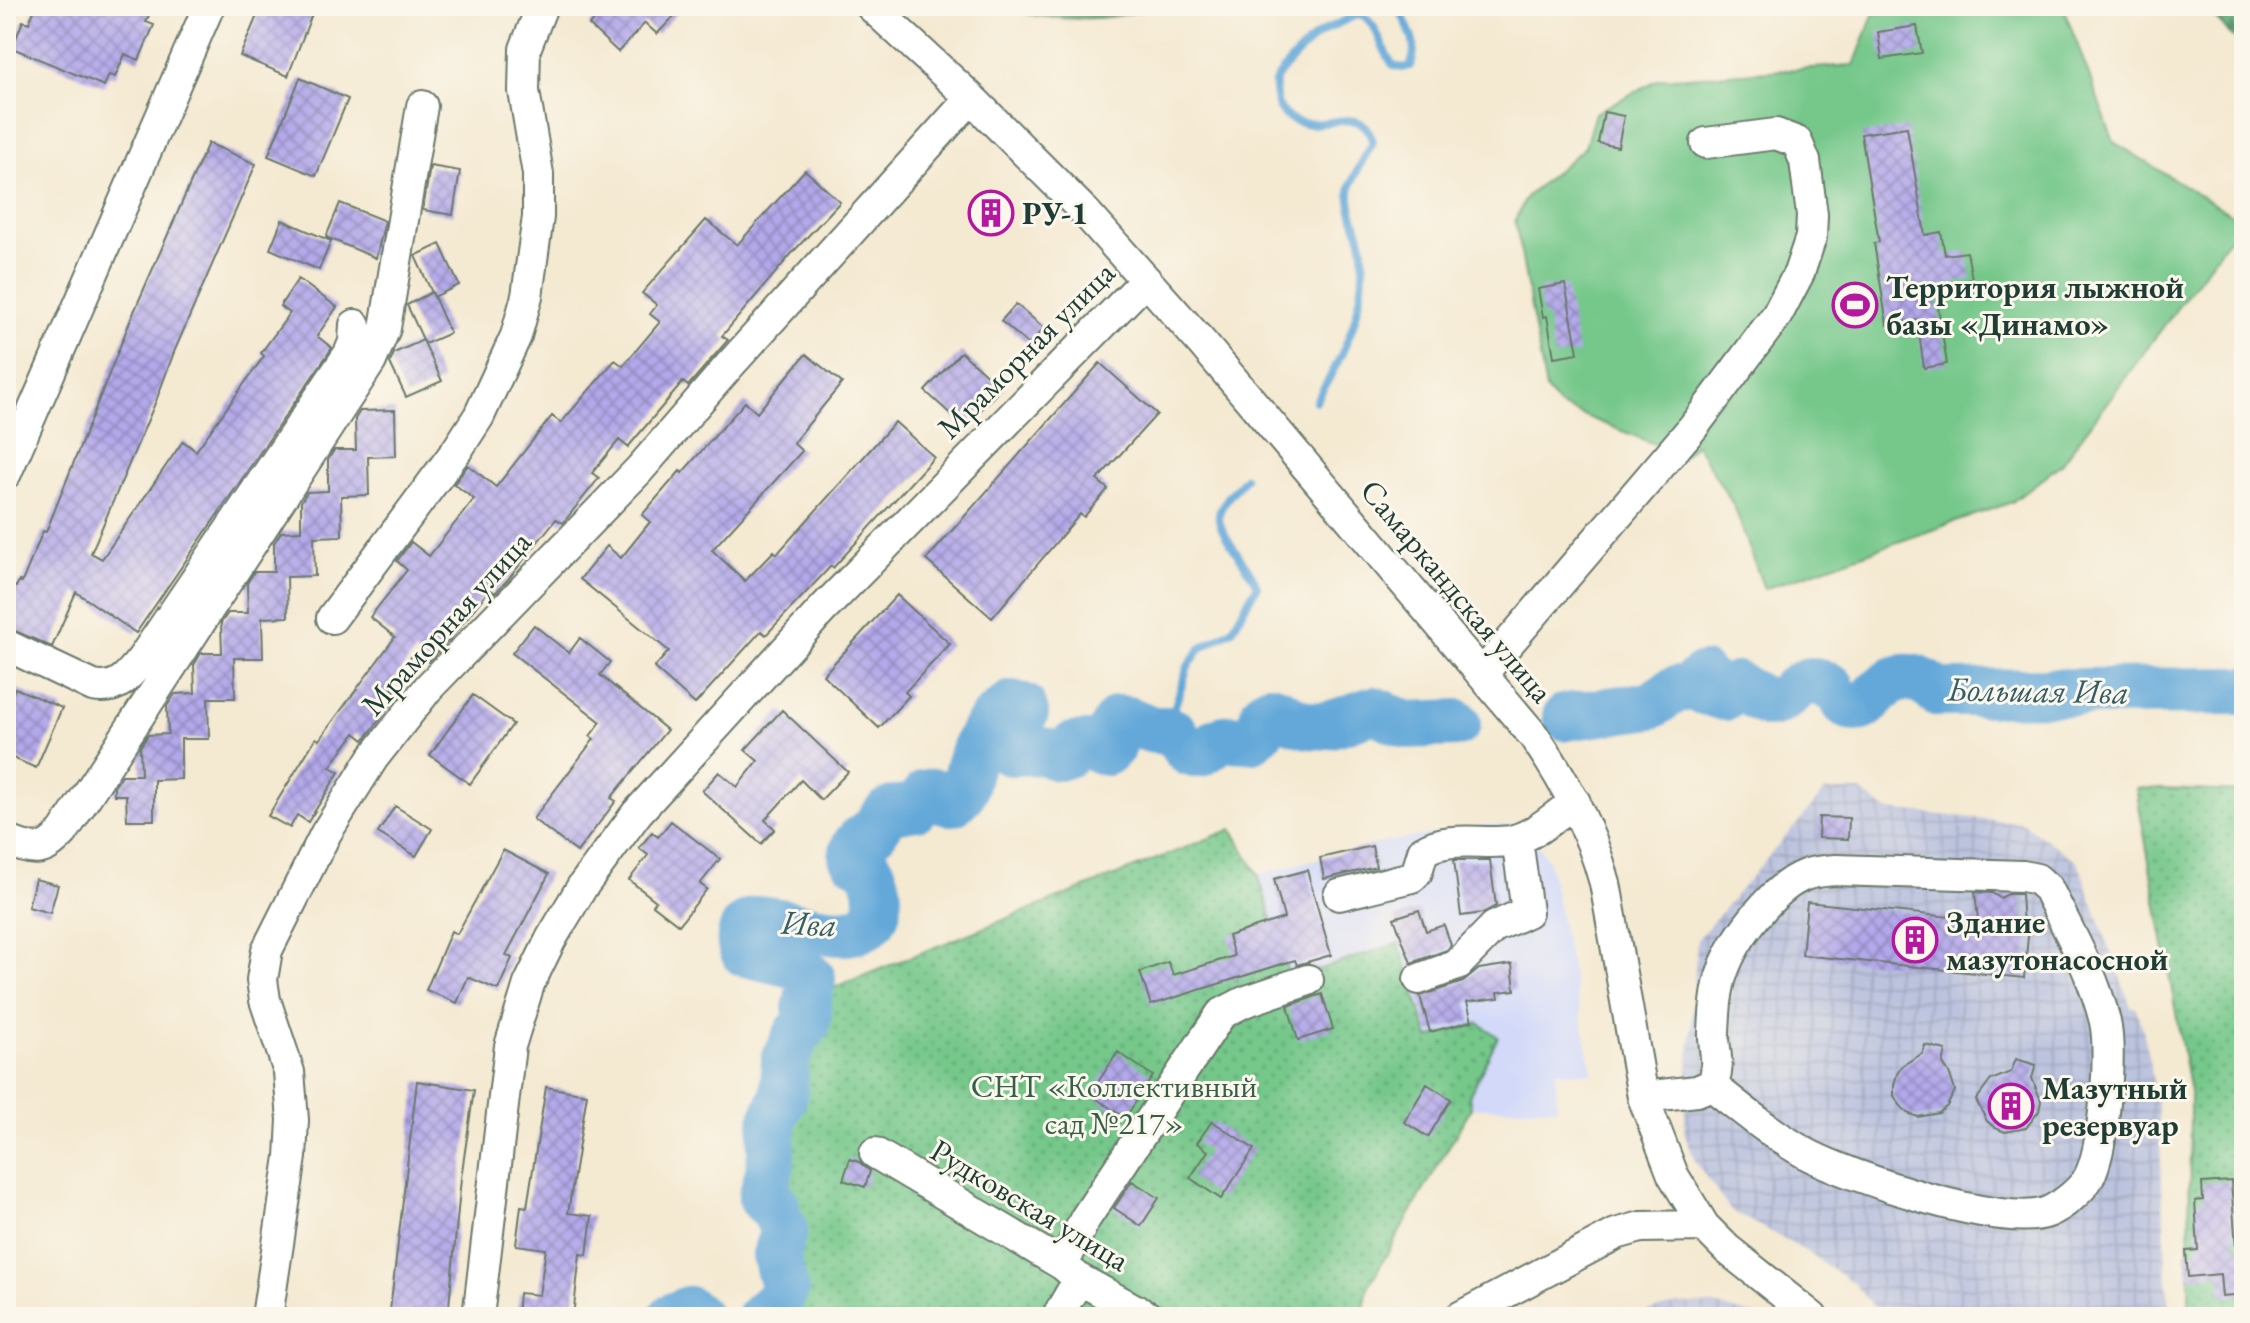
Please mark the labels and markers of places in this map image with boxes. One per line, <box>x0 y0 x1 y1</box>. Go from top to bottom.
building icon: РУ-1 <box>967 189 1015 237</box>
place label: РУ-1 <box>1022 192 1088 234</box>
place label: Территория лыжной базы «Динамо» <box>1886 266 2184 345</box>
sports icon: Территория лыжной базы «Динамо» <box>1831 281 1879 329</box>
place label: Здание мазутонасосной <box>1946 901 2169 980</box>
building icon: Здание мазутонасосной <box>1891 916 1939 964</box>
place label: Мазутный резервуар <box>2042 1067 2188 1146</box>
building icon: Мазутный резервуар <box>1987 1082 2035 1130</box>

